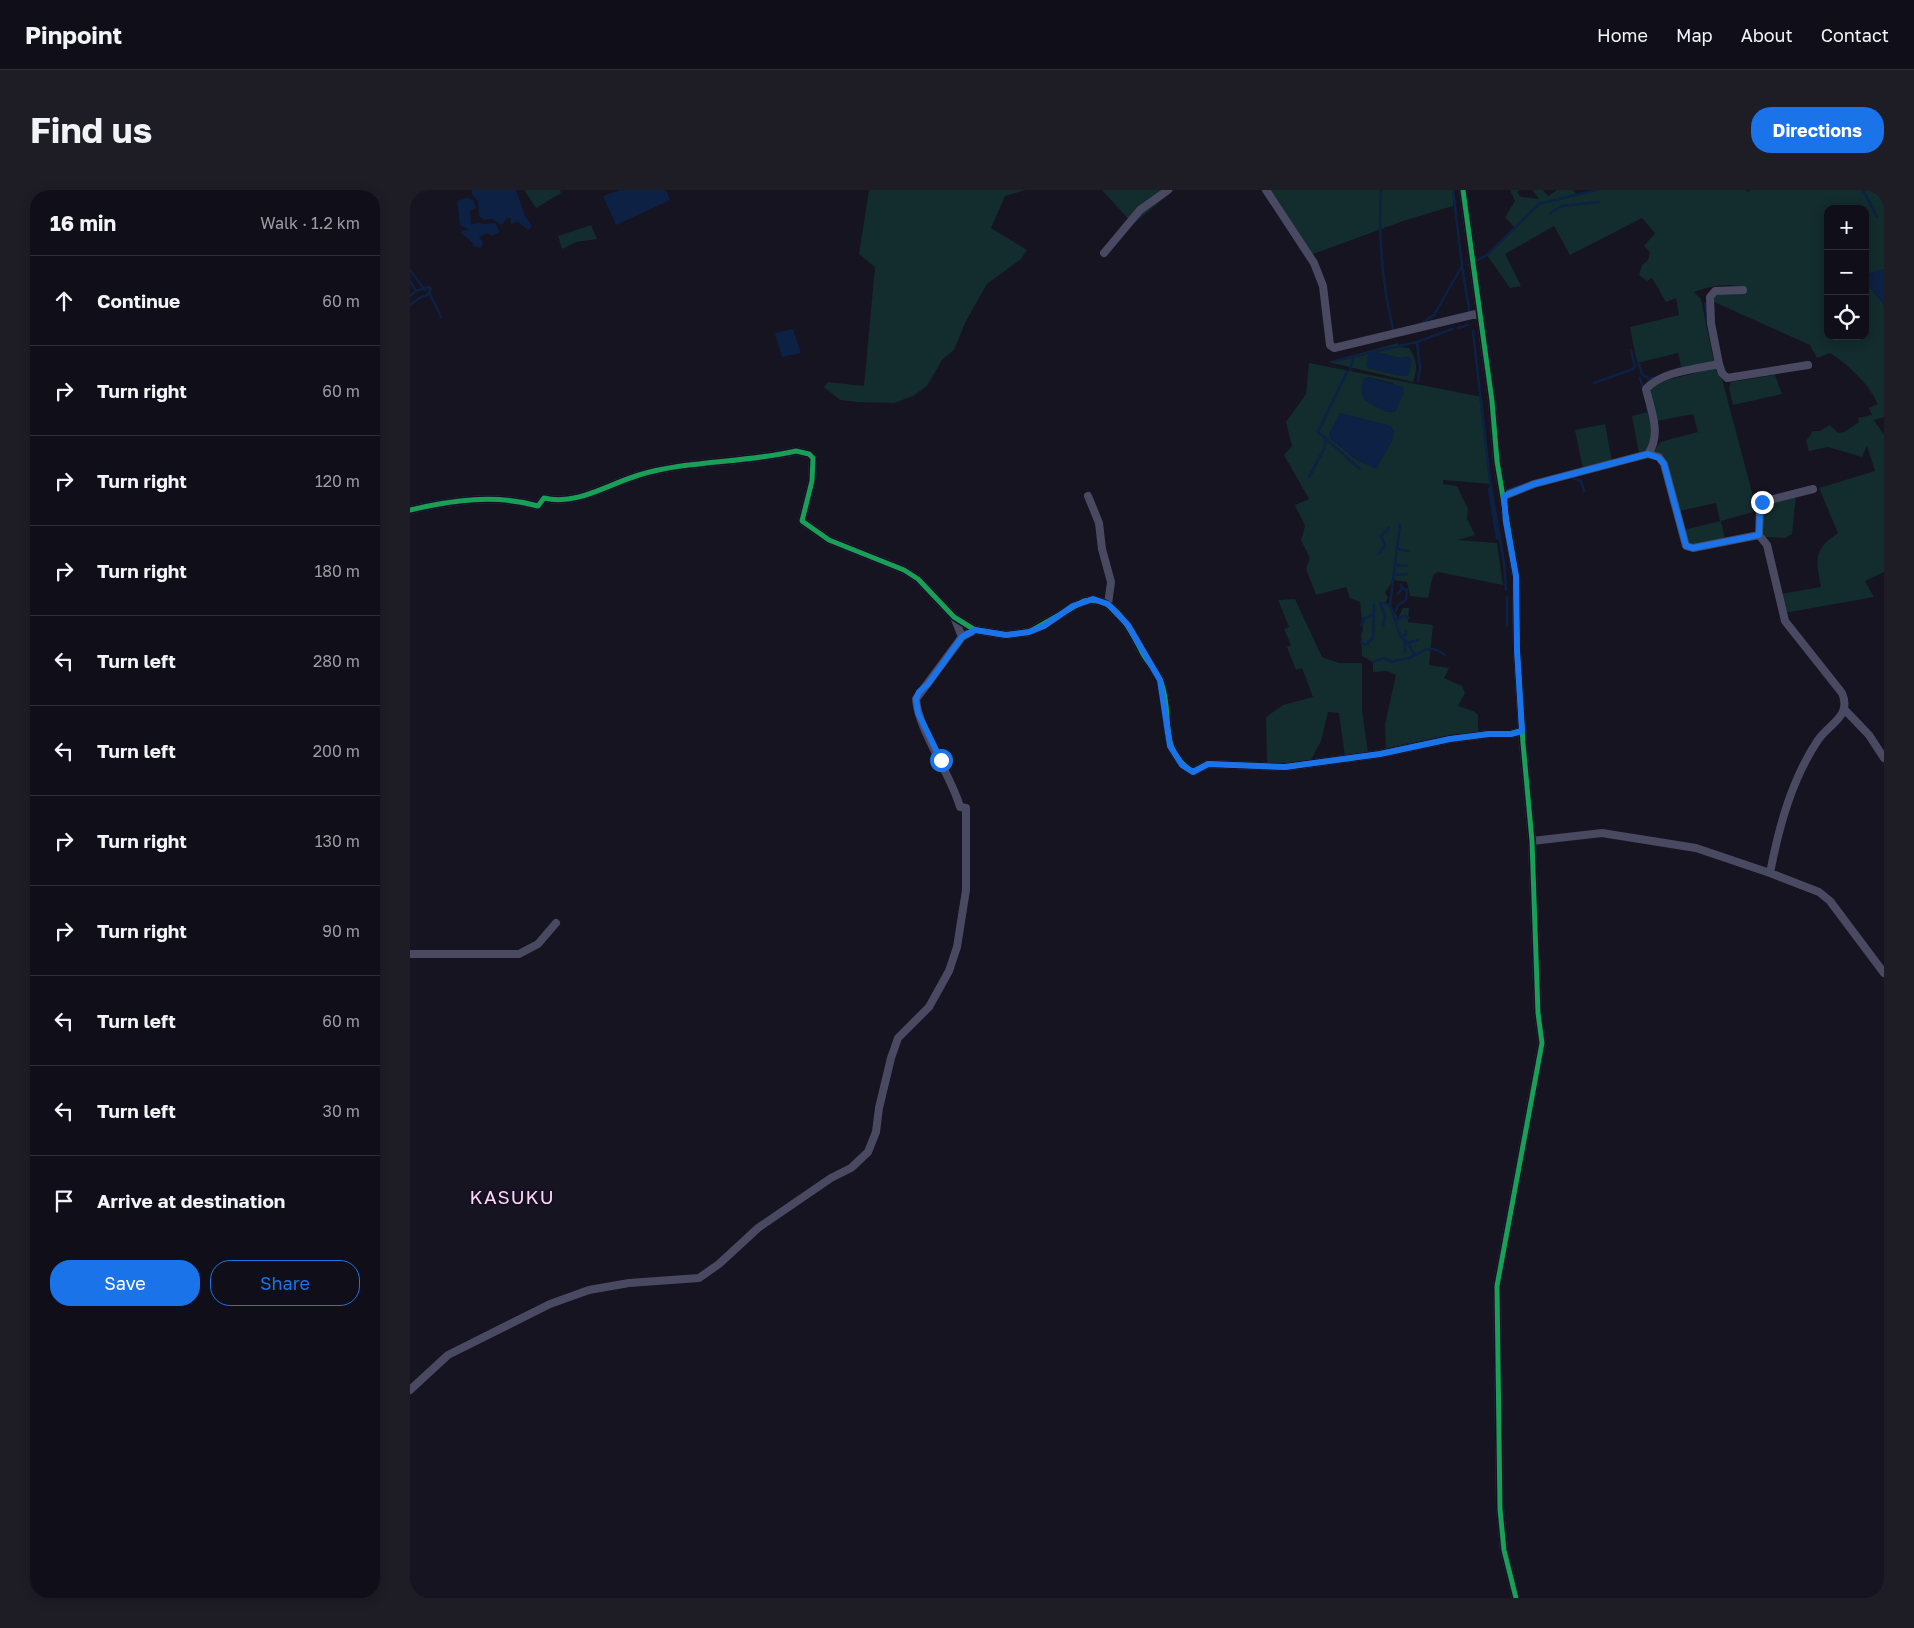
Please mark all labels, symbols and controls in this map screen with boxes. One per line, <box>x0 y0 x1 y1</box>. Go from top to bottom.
text: Pinpoint <box>25 20 122 49</box>
text: Home <box>1597 24 1648 46</box>
text: Map <box>1676 24 1713 46</box>
text: About <box>1741 24 1793 46</box>
text: Contact <box>1821 24 1889 46</box>
button: Directions <box>1751 107 1884 153</box>
text: Find us <box>30 109 152 151</box>
map controls <box>1824 205 1869 340</box>
button: + <box>1824 205 1869 250</box>
text: 16 min <box>50 210 116 236</box>
text: Walk · 1.2 km <box>260 213 360 233</box>
button: − <box>1824 250 1869 295</box>
icon: ahead <box>50 287 78 315</box>
text: Continue <box>97 289 180 312</box>
text: 60 m <box>322 291 360 311</box>
button: locate <box>1824 295 1869 340</box>
icon: right <box>50 377 78 405</box>
text: Turn right <box>97 379 187 402</box>
text: 60 m <box>322 381 360 401</box>
icon: right <box>50 467 78 495</box>
text: Turn right <box>97 469 187 492</box>
text: 120 m <box>315 471 360 491</box>
route end <box>1751 491 1774 514</box>
icon: right <box>50 557 78 585</box>
text: Turn right <box>97 559 187 582</box>
text: 180 m <box>314 561 360 581</box>
icon: left <box>50 647 78 675</box>
text: Turn left <box>97 649 176 672</box>
text: 280 m <box>313 651 360 671</box>
icon: left <box>50 737 78 765</box>
text: Turn left <box>97 739 176 762</box>
text: 200 m <box>313 741 360 761</box>
route start <box>930 749 953 772</box>
icon: right <box>50 827 78 855</box>
text: Turn right <box>97 829 187 852</box>
text: 130 m <box>315 831 360 851</box>
icon: right <box>50 917 78 945</box>
text: Turn right <box>97 919 187 942</box>
text: 90 m <box>322 921 360 941</box>
icon: left <box>50 1007 78 1035</box>
text: Turn left <box>97 1009 176 1032</box>
text: 60 m <box>322 1011 360 1031</box>
icon: left <box>50 1097 78 1125</box>
text: Turn left <box>97 1099 176 1122</box>
text: 30 m <box>323 1101 360 1121</box>
district label: KASUKU <box>469 1185 555 1208</box>
icon: arrive <box>50 1187 78 1215</box>
text: Arrive at destination <box>97 1189 285 1212</box>
button: Save <box>50 1260 200 1306</box>
button: Share <box>210 1260 360 1306</box>

